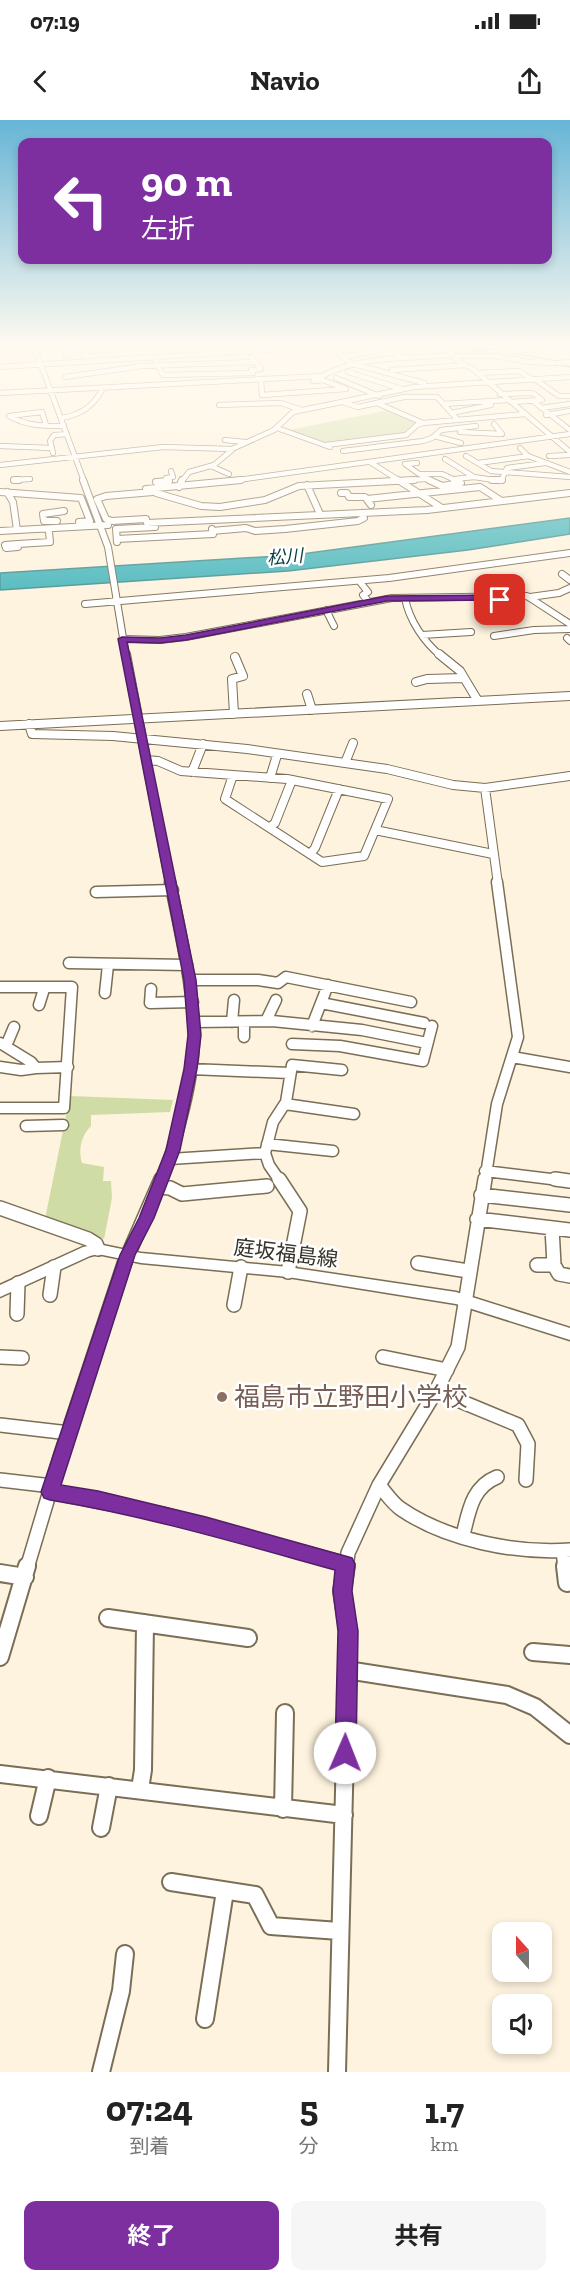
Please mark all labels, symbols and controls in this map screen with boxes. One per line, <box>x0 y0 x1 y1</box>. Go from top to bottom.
text: 07:19 <box>30 8 80 35</box>
icon: back <box>24 65 57 98</box>
text: Navio <box>250 65 320 97</box>
icon: share <box>513 65 546 98</box>
text: 90 m <box>141 156 232 207</box>
icon: left <box>42 162 120 240</box>
text: 左折 <box>141 213 195 245</box>
water label: 松川 <box>266 544 306 570</box>
pin <box>474 574 525 625</box>
icon: arrive <box>483 583 516 616</box>
street label: 庭坂福島線 <box>232 1234 340 1272</box>
place label: 福島市立野田小学校 <box>234 1381 468 1413</box>
marker: 福島市立野田小学校 <box>215 1390 229 1404</box>
position arrow <box>313 1721 377 1785</box>
north arrow <box>492 1922 552 1982</box>
map controls <box>492 1922 552 2054</box>
button: sound <box>492 1994 552 2054</box>
text: 07:24 <box>106 2087 193 2130</box>
text: 5 <box>299 2087 318 2130</box>
text: 1.7 <box>425 2089 464 2132</box>
text: km <box>431 2132 458 2156</box>
text: 到着 <box>129 2134 169 2158</box>
text: 分 <box>299 2134 319 2158</box>
button: 終了 <box>24 2201 279 2270</box>
button: 共有 <box>291 2201 546 2270</box>

